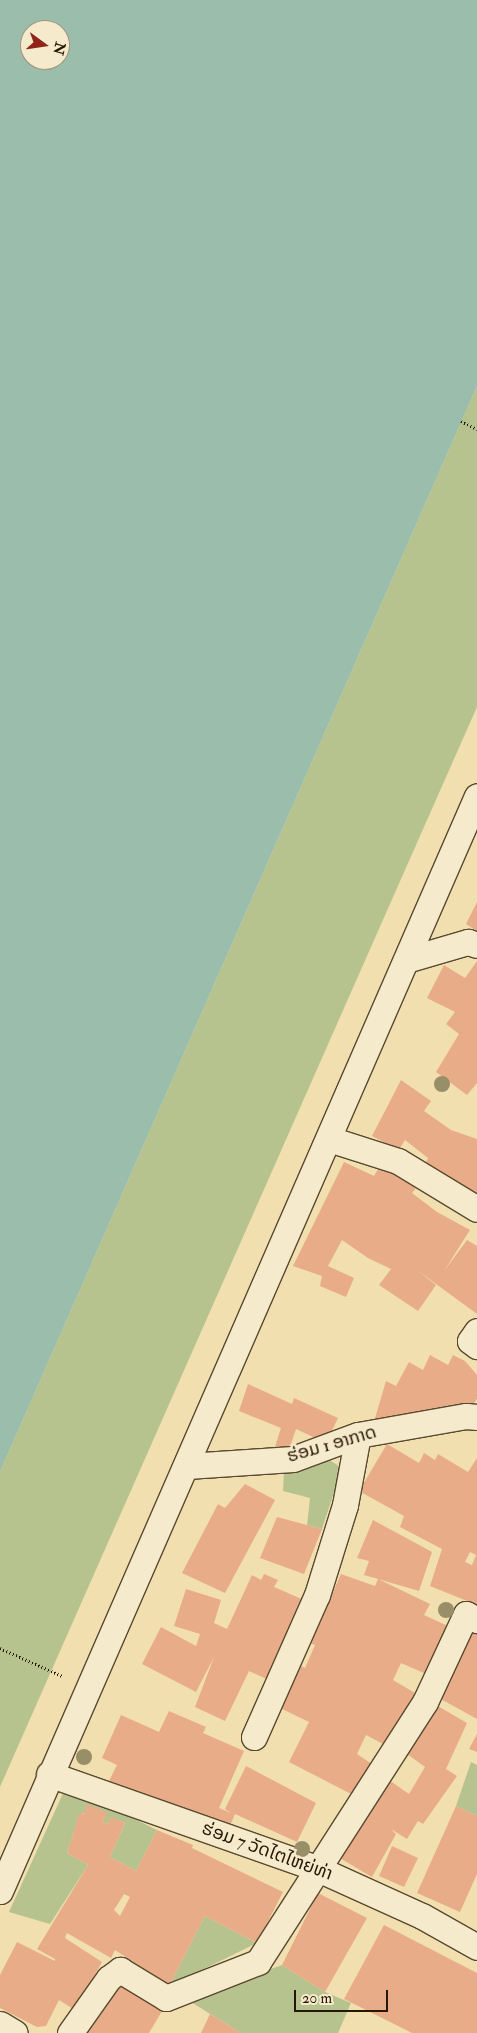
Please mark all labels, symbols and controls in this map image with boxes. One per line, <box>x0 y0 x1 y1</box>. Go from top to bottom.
north arrow <box>20 20 70 70</box>
text: N <box>49 40 69 57</box>
street label: ຮ່ອມ 1 ອາກາດ <box>285 1422 379 1468</box>
street label: ຮ່ອມ 7 ວັດໄຕໄຫຍ່ທ່າ <box>199 1818 335 1886</box>
scale bar <box>297 1980 391 2012</box>
text: 20 m <box>302 1989 332 2008</box>

